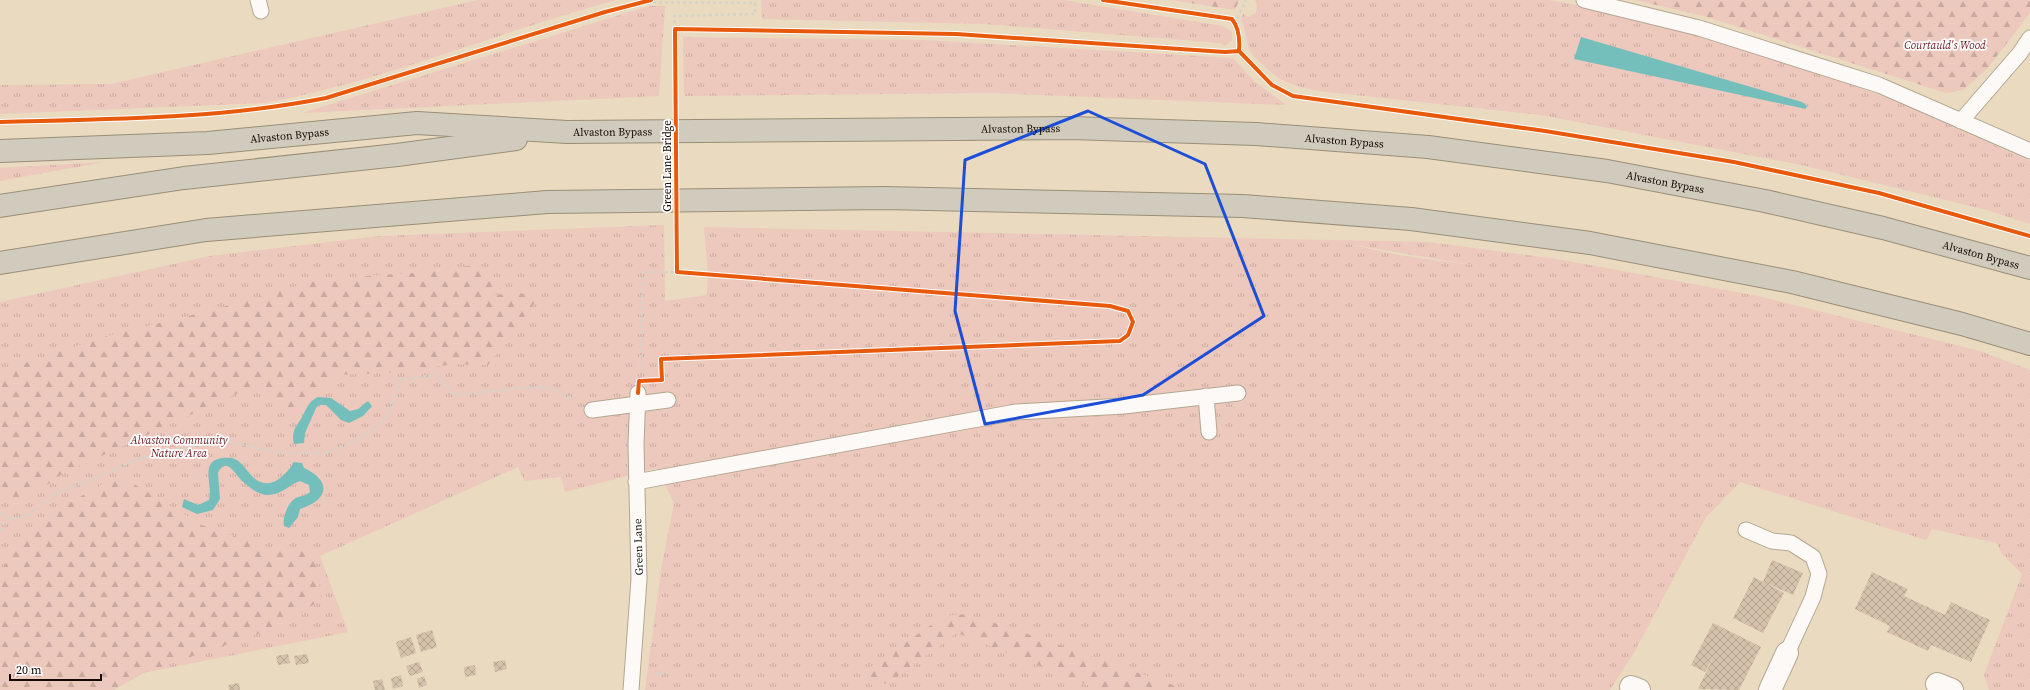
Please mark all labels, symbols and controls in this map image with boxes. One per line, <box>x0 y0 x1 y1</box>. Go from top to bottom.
park label: Courtauld's Wood <box>1904 38 1986 53</box>
street label: Green Lane Bridge <box>660 120 675 212</box>
street label: Alvaston Bypass <box>981 121 1060 137</box>
street label: Alvaston Bypass <box>249 124 330 147</box>
street label: Alvaston Bypass <box>573 124 652 140</box>
street label: Alvaston Bypass <box>1304 131 1384 152</box>
street label: Alvaston Bypass <box>1625 168 1706 197</box>
street label: Alvaston Bypass <box>1941 238 2021 273</box>
park label: Alvaston Community Nature Area <box>129 433 228 461</box>
street label: Green Lane <box>630 518 647 576</box>
scale bar <box>10 656 101 682</box>
text: 20 m <box>16 662 42 678</box>

